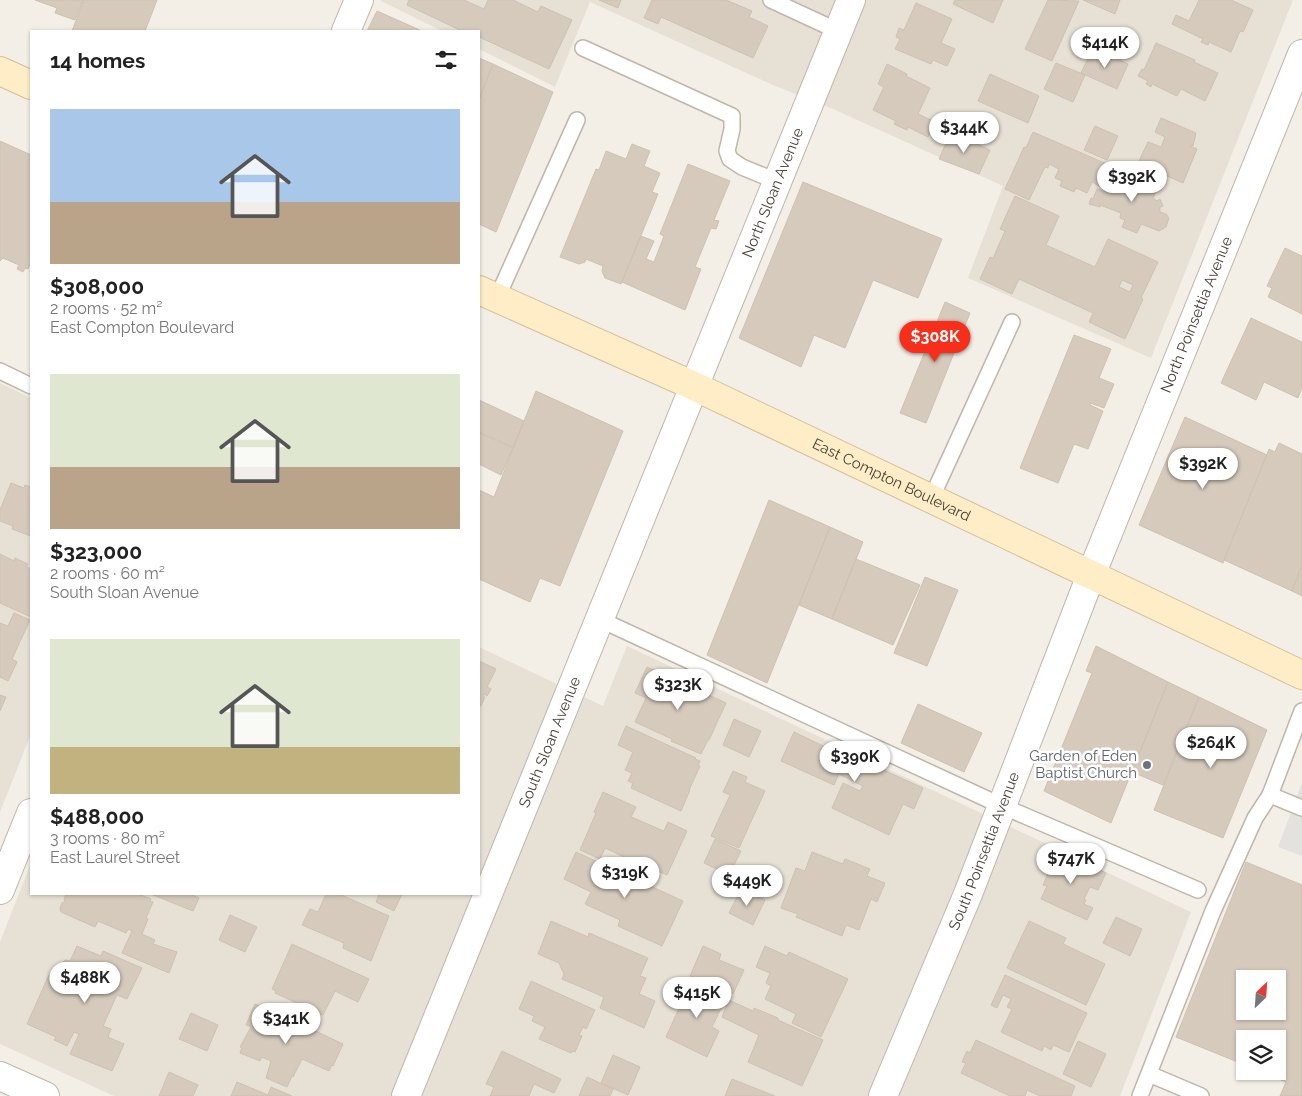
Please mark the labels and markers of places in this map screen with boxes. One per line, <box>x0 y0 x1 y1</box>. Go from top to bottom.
pin: $414K <box>1070 27 1140 69</box>
pin: $344K <box>929 112 999 154</box>
pin: $392K <box>1097 160 1167 203</box>
pin: $308K <box>900 320 970 363</box>
pin: $392K <box>1168 448 1238 490</box>
pin: $323K <box>643 668 713 711</box>
pin: $264K <box>1176 726 1246 769</box>
pin: $390K <box>820 740 890 783</box>
place label: Garden of Eden Baptist Church <box>1029 747 1137 782</box>
marker: Garden of Eden Baptist Church <box>1141 759 1153 771</box>
pin: $747K <box>1036 842 1106 885</box>
pin: $319K <box>590 856 660 899</box>
pin: $449K <box>712 864 782 907</box>
pin: $488K <box>50 962 120 1004</box>
pin: $415K <box>662 976 732 1019</box>
pin: $341K <box>251 1002 321 1045</box>

